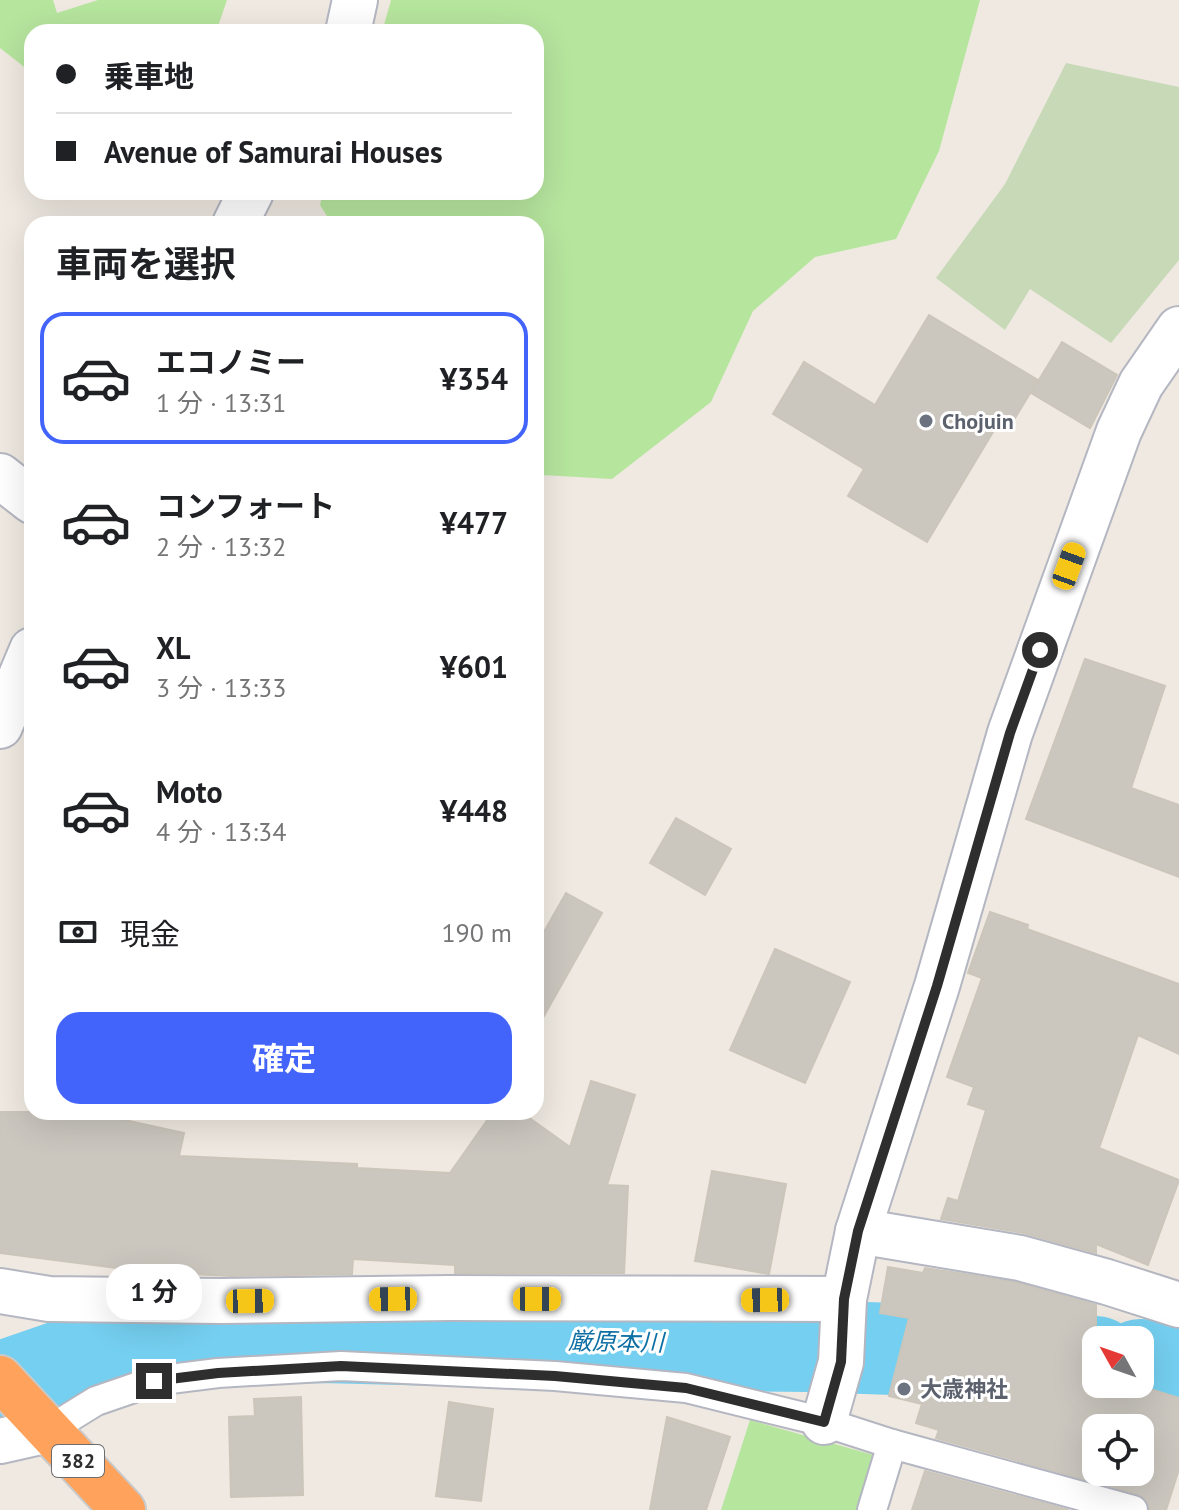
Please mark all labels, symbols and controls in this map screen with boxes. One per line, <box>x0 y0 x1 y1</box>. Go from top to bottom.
text: 乗車地 <box>104 56 194 95</box>
text: Avenue of Samurai Houses <box>104 132 443 171</box>
text: 車両を選択 <box>56 240 236 287</box>
icon: car <box>60 342 132 414</box>
text: エコノミー <box>156 342 306 381</box>
text: ¥354 <box>440 359 508 398</box>
text: 1 分 · 13:31 <box>156 386 286 419</box>
place label: Chojuin <box>942 407 1014 435</box>
marker: Chojuin <box>917 412 935 430</box>
icon: car <box>60 486 132 558</box>
text: コンフォート <box>156 486 335 525</box>
text: ¥477 <box>440 503 508 542</box>
text: 2 分 · 13:32 <box>156 530 286 563</box>
car <box>1050 539 1088 593</box>
text: XL <box>156 628 190 667</box>
icon: car <box>60 630 132 702</box>
route start <box>1022 632 1058 668</box>
text: ¥601 <box>440 647 508 686</box>
text: 3 分 · 13:33 <box>156 671 286 704</box>
text: Moto <box>156 772 223 811</box>
icon: car <box>60 774 132 846</box>
text: ¥448 <box>440 791 508 830</box>
text: 4 分 · 13:34 <box>156 815 286 848</box>
icon: cash <box>56 910 100 954</box>
text: 現金 <box>120 914 180 953</box>
text: 190 m <box>441 916 512 949</box>
button: 確定 <box>56 1012 512 1104</box>
callout: 1 分 <box>106 1265 202 1321</box>
text: 1 分 <box>130 1275 178 1308</box>
car <box>369 1287 417 1311</box>
car <box>513 1287 561 1311</box>
car <box>741 1288 789 1312</box>
car <box>226 1289 274 1313</box>
water label: 厳原本川 <box>568 1325 667 1358</box>
north arrow <box>1082 1326 1154 1398</box>
map controls <box>1082 1326 1154 1486</box>
route end <box>136 1363 172 1399</box>
place label: 大歳神社 <box>920 1375 1008 1403</box>
marker: 大歳神社 <box>895 1380 913 1398</box>
button: locate <box>1082 1414 1154 1486</box>
road number: 382 <box>52 1445 104 1477</box>

